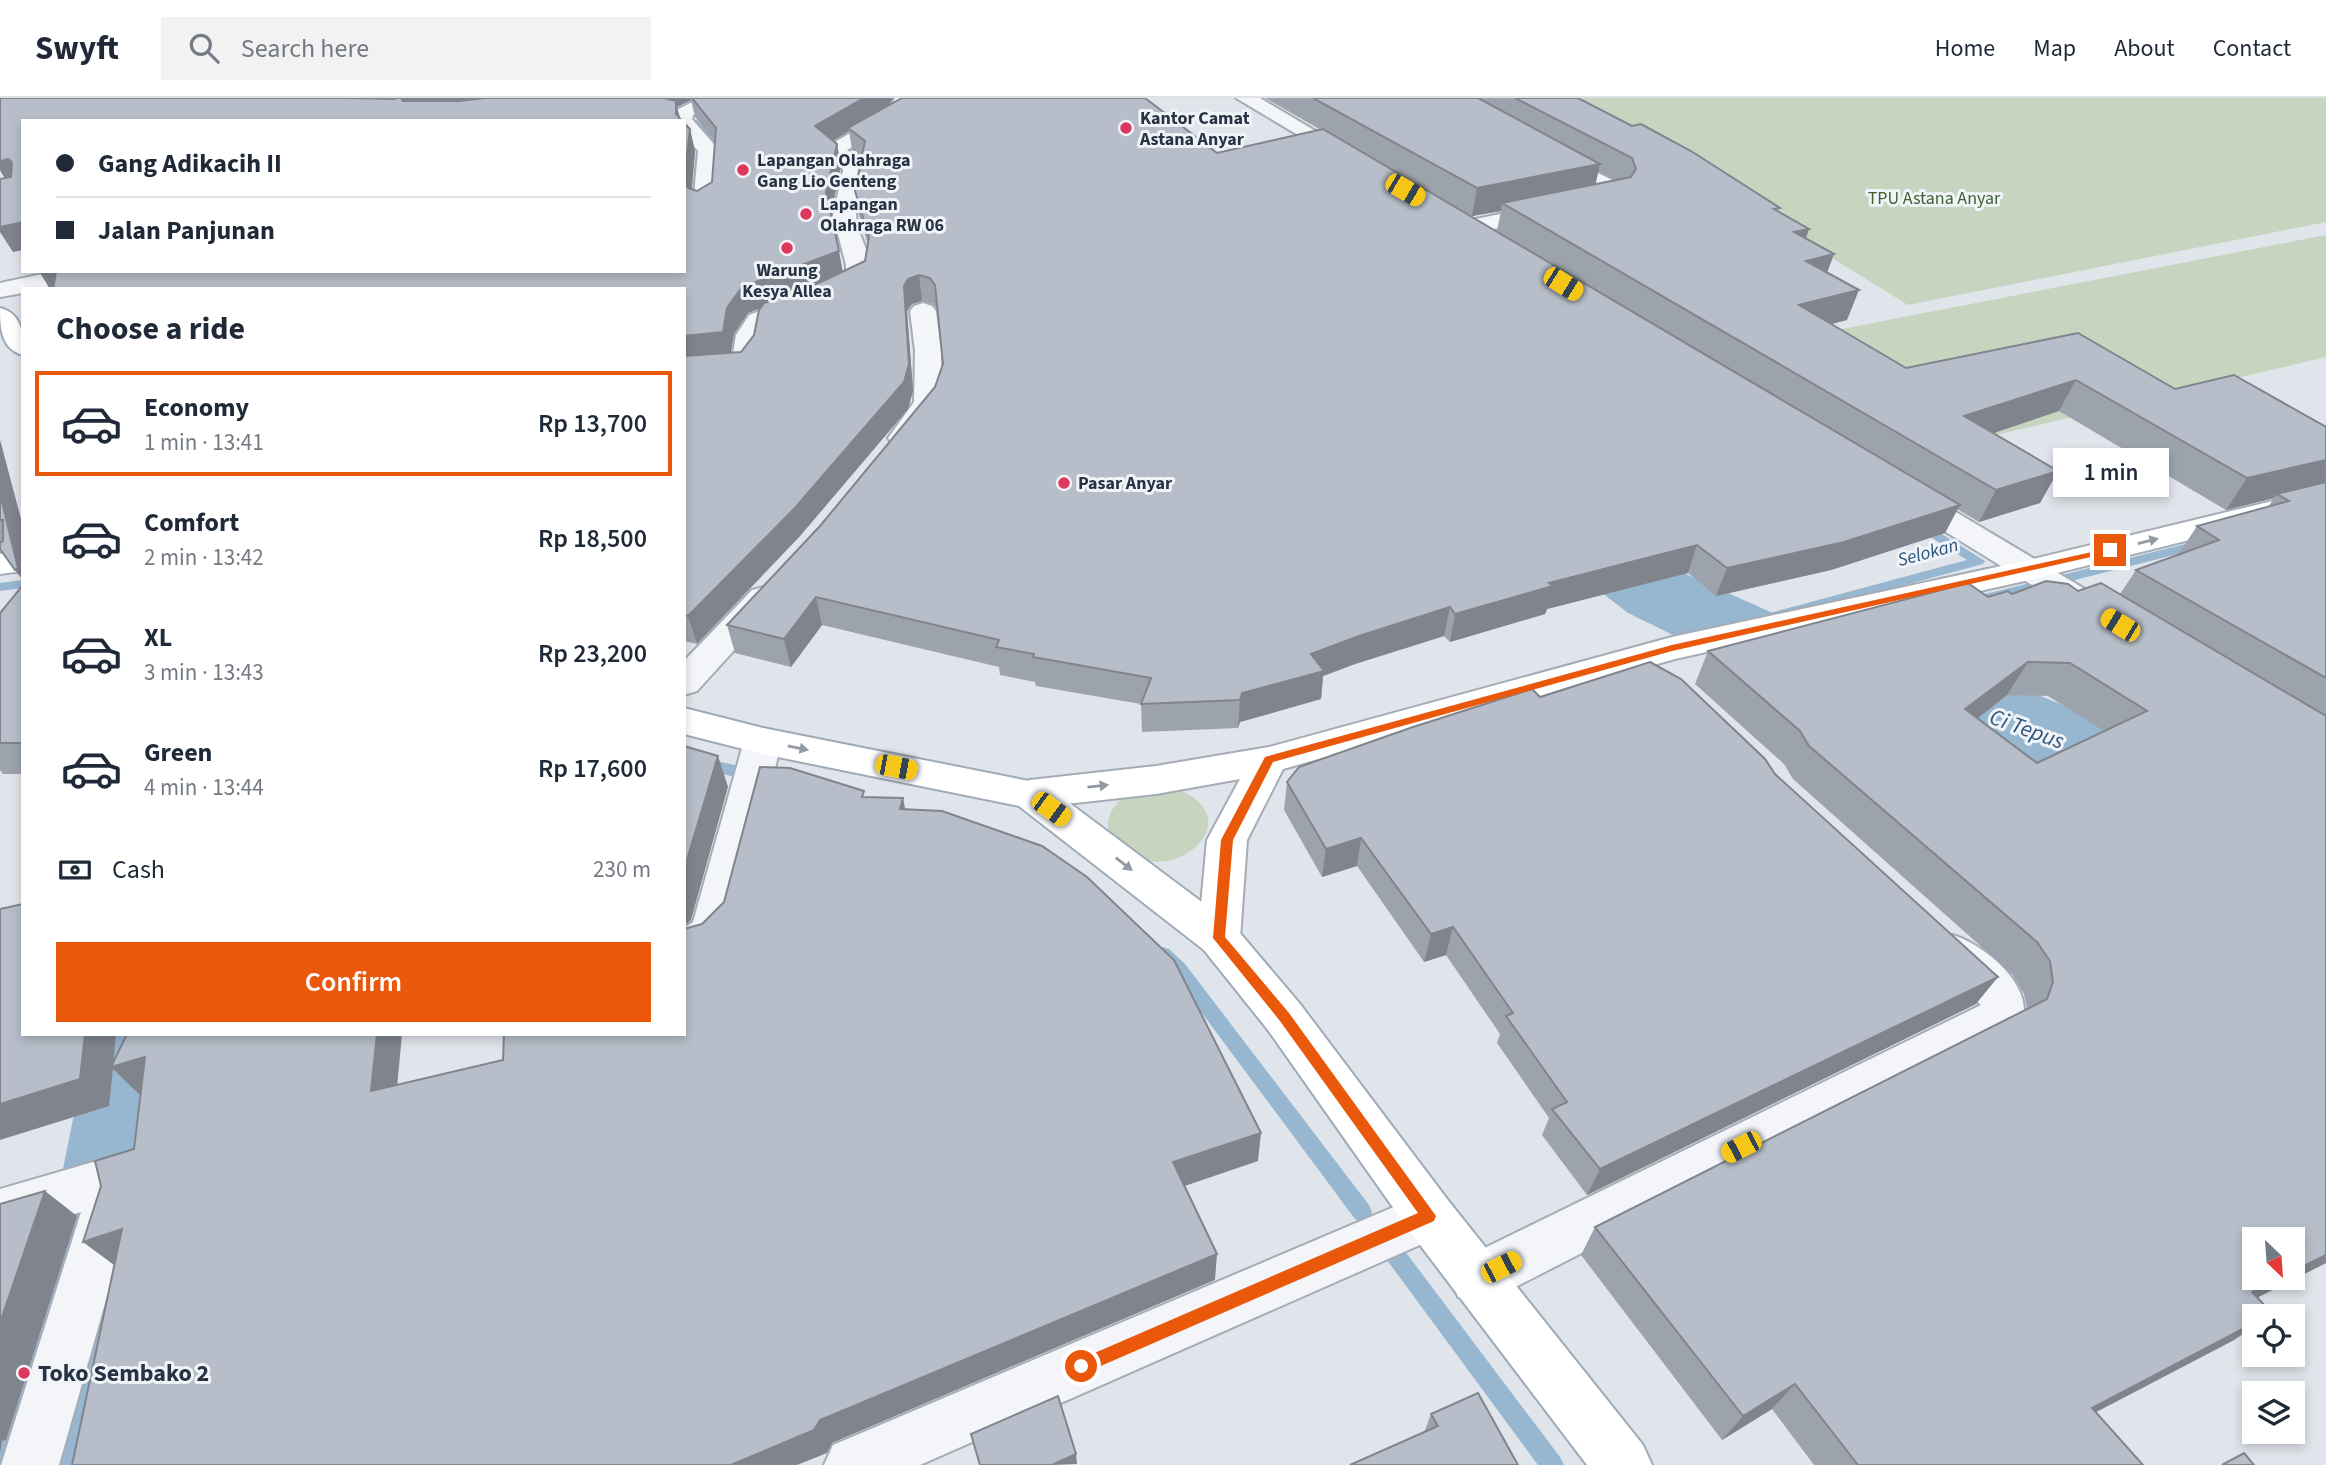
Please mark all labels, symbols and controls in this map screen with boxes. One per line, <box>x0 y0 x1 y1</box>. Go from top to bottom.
search box <box>161 17 651 80</box>
text: Swyft <box>35 25 119 72</box>
icon: search <box>185 29 223 67</box>
text: Search here <box>241 30 369 67</box>
text: Home <box>1935 31 1995 66</box>
text: Map <box>2033 31 2076 66</box>
text: About <box>2114 31 2175 66</box>
text: Contact <box>2213 31 2291 66</box>
place label: Kantor Camat Astana Anyar <box>1139 106 1250 152</box>
marker: Kantor Camat Astana Anyar <box>1118 120 1134 136</box>
text: Gang Adikacih II <box>98 145 282 182</box>
place label: Lapangan Olahraga Gang Lio Genteng <box>757 148 910 194</box>
marker: Lapangan Olahraga Gang Lio Genteng <box>735 162 751 178</box>
car <box>1382 170 1429 210</box>
park label: TPU Astana Anyar <box>1868 186 2001 211</box>
place label: Lapangan Olahraga RW 06 <box>820 192 944 238</box>
marker: Lapangan Olahraga RW 06 <box>798 206 814 222</box>
text: Jalan Panjunan <box>98 212 275 249</box>
marker: Warung Kesya Allea <box>779 240 795 256</box>
place label: Warung Kesya Allea <box>742 258 832 304</box>
car <box>1540 264 1587 304</box>
text: Choose a ride <box>56 306 245 352</box>
text: Economy <box>144 389 249 426</box>
icon: car <box>60 392 123 455</box>
text: Rp 13,700 <box>538 405 647 442</box>
text: 1 min · 13:41 <box>144 426 264 459</box>
callout: 1 min <box>2052 448 2168 498</box>
text: 1 min <box>2084 456 2138 489</box>
place label: Pasar Anyar <box>1078 471 1173 496</box>
marker: Pasar Anyar <box>1056 475 1072 491</box>
text: Comfort <box>144 504 239 541</box>
icon: car <box>60 507 123 570</box>
text: Rp 18,500 <box>538 520 647 557</box>
water label: Selokan <box>1895 532 1961 574</box>
route end <box>2094 534 2126 566</box>
one-way arrow <box>2137 535 2159 546</box>
text: 2 min · 13:42 <box>144 541 264 574</box>
car <box>2097 605 2144 645</box>
text: XL <box>144 619 172 656</box>
icon: car <box>60 622 123 685</box>
text: Rp 23,200 <box>538 635 647 672</box>
text: 3 min · 13:43 <box>144 656 264 689</box>
water label: Ci Tepus <box>1985 700 2069 758</box>
text: Green <box>144 734 212 771</box>
icon: car <box>60 737 123 800</box>
one-way arrow <box>788 742 810 753</box>
text: Rp 17,600 <box>538 750 647 787</box>
car <box>874 753 919 781</box>
text: 4 min · 13:44 <box>144 771 264 804</box>
one-way arrow <box>1087 781 1109 792</box>
car <box>1028 788 1075 830</box>
icon: cash <box>56 851 94 889</box>
text: Cash <box>112 851 165 888</box>
text: 230 m <box>593 853 651 886</box>
one-way arrow <box>1114 857 1132 872</box>
button: Confirm <box>56 942 651 1022</box>
car <box>1718 1128 1765 1166</box>
north arrow <box>2242 1227 2305 1290</box>
map controls <box>2242 1227 2305 1444</box>
car <box>1478 1248 1525 1286</box>
button: locate <box>2242 1304 2305 1367</box>
route start <box>1065 1350 1097 1382</box>
place label: Toko Sembako 2 <box>38 1356 209 1391</box>
marker: Toko Sembako 2 <box>16 1365 32 1381</box>
button: layers <box>2242 1381 2305 1444</box>

